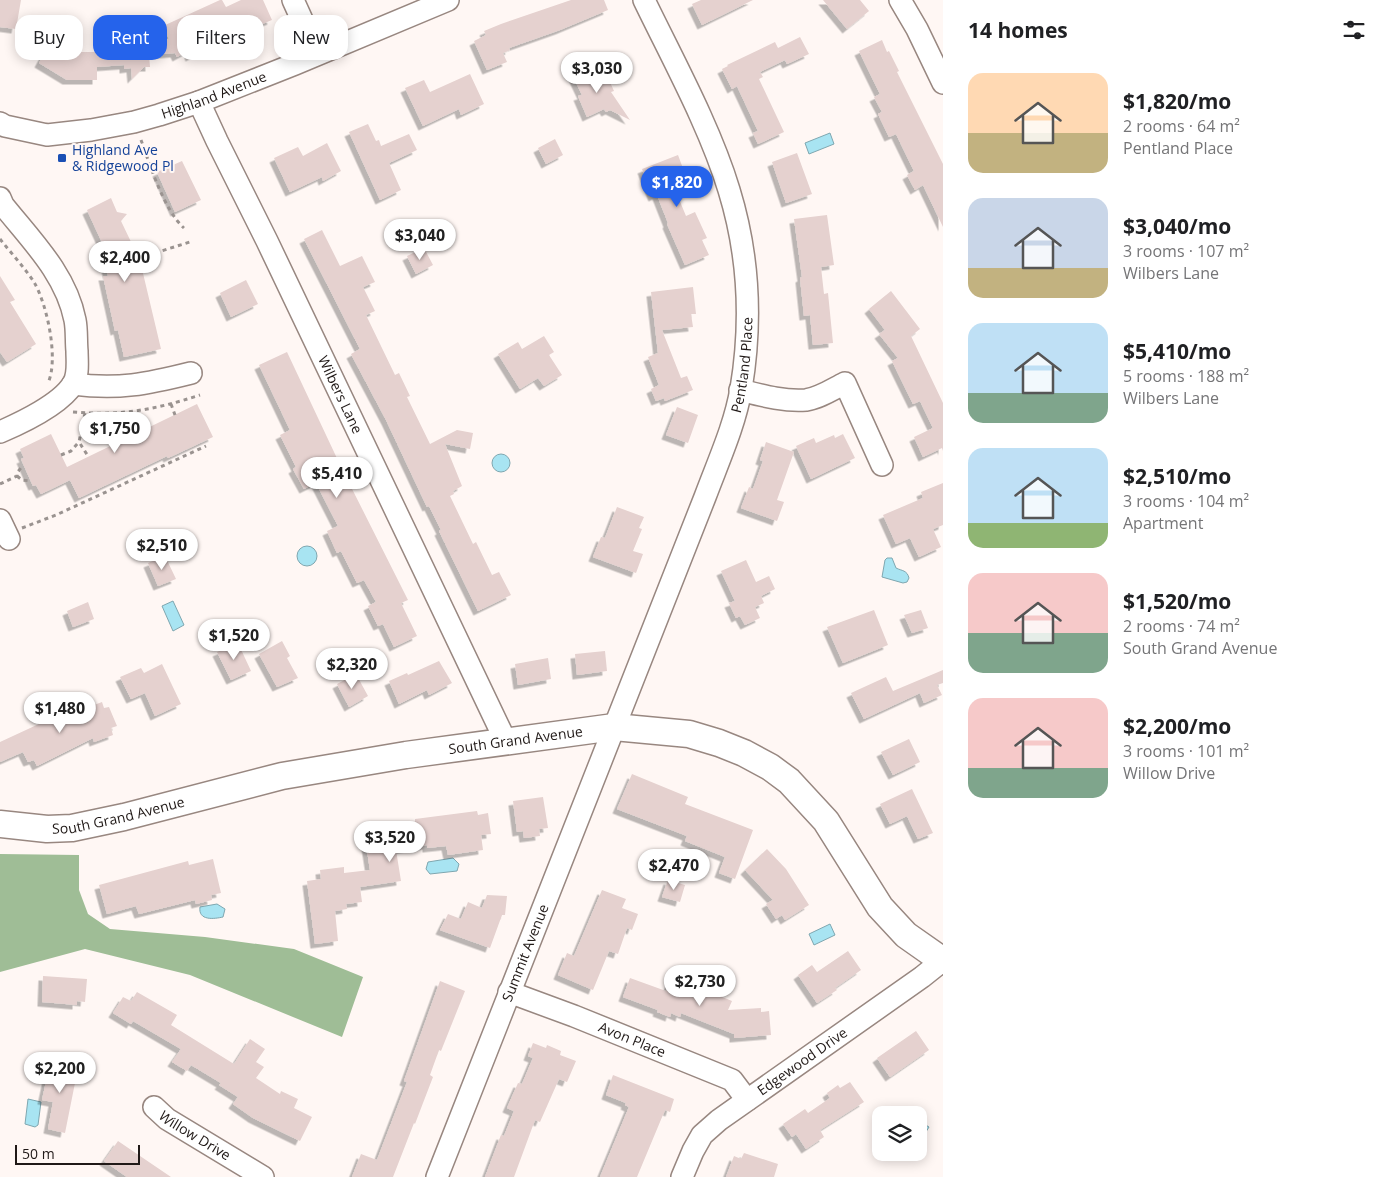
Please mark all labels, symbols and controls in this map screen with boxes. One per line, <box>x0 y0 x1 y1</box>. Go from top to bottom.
chip: Buy <box>15 15 83 60</box>
chip: Rent <box>93 15 167 60</box>
chip: Filters <box>177 15 264 60</box>
chip: New <box>274 15 348 60</box>
text: 14 homes <box>968 16 1068 44</box>
icon: filters <box>1340 16 1368 44</box>
pin: $3,030 <box>556 52 638 94</box>
text: $3,030 <box>572 57 622 79</box>
street label: Highland Avenue <box>159 66 269 123</box>
text: $1,820/mo <box>1123 87 1231 115</box>
icon: home <box>1008 93 1068 153</box>
text: 2 rooms · 64 m² <box>1123 115 1240 137</box>
text: Pentland Place <box>1123 137 1233 159</box>
place label: Highland Ave & Ridgewood Pl <box>72 140 174 175</box>
marker: Highland Ave & Ridgewood Pl <box>56 152 68 164</box>
pin: $1,820 <box>636 166 718 208</box>
text: $1,820 <box>652 171 702 193</box>
text: $3,040/mo <box>1123 212 1231 240</box>
pin: $3,040 <box>379 218 461 261</box>
icon: home <box>1008 218 1068 278</box>
text: $3,040 <box>395 224 445 246</box>
pin: $2,400 <box>84 240 166 283</box>
text: 3 rooms · 107 m² <box>1123 240 1249 262</box>
text: $2,400 <box>100 246 150 268</box>
text: Wilbers Lane <box>1123 262 1219 284</box>
street label: Pentland Place <box>726 317 756 415</box>
text: $5,410/mo <box>1123 337 1231 365</box>
icon: home <box>1008 343 1068 403</box>
street label: Wilbers Lane <box>314 352 367 437</box>
text: 5 rooms · 188 m² <box>1123 365 1249 387</box>
text: Wilbers Lane <box>1123 387 1219 409</box>
pin: $1,750 <box>74 412 156 454</box>
text: $1,750 <box>90 417 140 439</box>
pin: $5,410 <box>296 456 378 499</box>
text: $5,410 <box>312 462 362 484</box>
text: $2,510/mo <box>1123 462 1231 490</box>
icon: home <box>1008 468 1068 528</box>
text: 3 rooms · 104 m² <box>1123 490 1249 512</box>
text: Apartment <box>1123 512 1203 534</box>
pin: $2,510 <box>121 528 203 571</box>
text: $2,510 <box>137 534 187 556</box>
text: $1,520/mo <box>1123 587 1231 615</box>
icon: home <box>1008 593 1068 653</box>
text: 2 rooms · 74 m² <box>1123 615 1240 637</box>
pin: $1,520 <box>193 618 275 661</box>
text: $1,520 <box>209 624 259 646</box>
text: South Grand Avenue <box>1123 637 1277 659</box>
pin: $2,320 <box>311 648 393 690</box>
text: $2,320 <box>327 653 377 675</box>
pin: $1,480 <box>19 692 101 734</box>
text: $1,480 <box>35 697 85 719</box>
text: $2,200/mo <box>1123 712 1231 740</box>
icon: home <box>1008 718 1068 778</box>
street label: South Grand Avenue <box>447 721 584 758</box>
text: 3 rooms · 101 m² <box>1123 740 1249 762</box>
text: Willow Drive <box>1123 762 1215 784</box>
street label: South Grand Avenue <box>52 792 187 838</box>
pin: $3,520 <box>349 820 431 863</box>
text: $3,520 <box>365 826 415 848</box>
pin: $2,470 <box>633 848 715 891</box>
text: $2,470 <box>649 854 699 876</box>
street label: Summit Avenue <box>497 901 553 1004</box>
pin: $2,730 <box>659 964 741 1007</box>
text: $2,730 <box>675 970 725 992</box>
street label: Avon Place <box>596 1017 669 1061</box>
street label: Edgewood Drive <box>753 1023 851 1099</box>
pin: $2,200 <box>19 1052 101 1094</box>
text: $2,200 <box>35 1057 85 1079</box>
street label: Willow Drive <box>155 1106 235 1164</box>
map controls <box>872 1106 927 1161</box>
button: layers <box>872 1106 927 1161</box>
scale bar <box>15 1142 140 1165</box>
text: 50 m <box>22 1144 55 1163</box>

